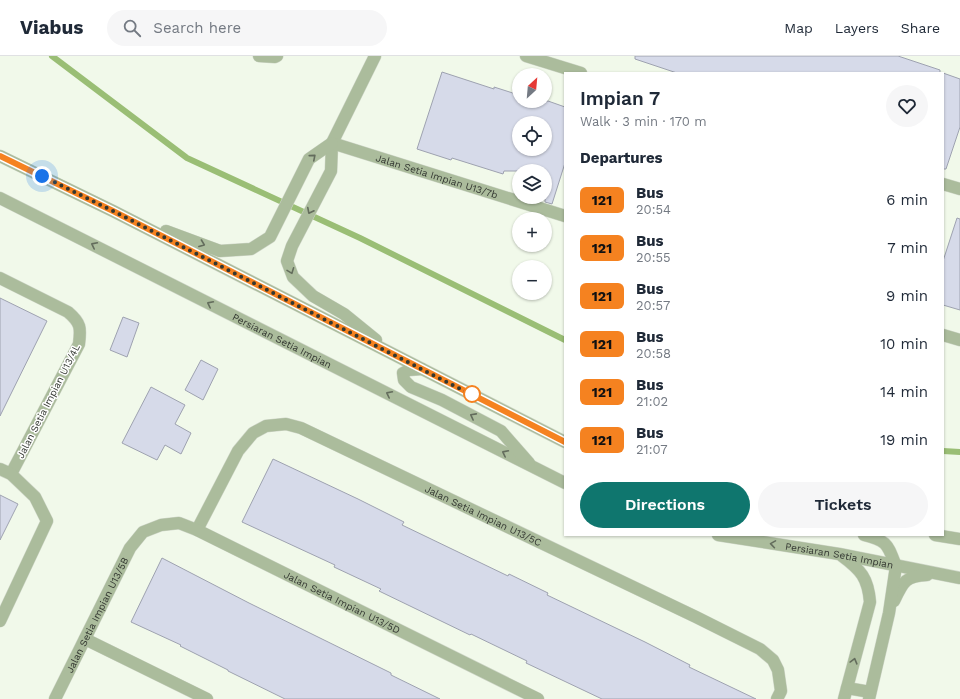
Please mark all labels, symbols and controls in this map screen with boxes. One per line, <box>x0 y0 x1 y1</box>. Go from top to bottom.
search box <box>107 10 387 46</box>
text: Viabus <box>20 16 83 39</box>
icon: search <box>121 17 143 39</box>
text: Search here <box>153 19 241 37</box>
text: Map <box>784 20 813 36</box>
text: Layers <box>835 20 879 36</box>
text: Share <box>901 20 940 36</box>
north arrow <box>512 68 552 108</box>
map controls <box>512 68 552 300</box>
button: heart <box>886 85 928 127</box>
text: Impian 7 <box>580 87 660 110</box>
text: Walk · 3 min · 170 m <box>580 114 707 129</box>
button: locate <box>512 116 552 156</box>
text: Departures <box>580 149 663 167</box>
street label: Jalan Setia Impian U13/7b <box>375 152 499 201</box>
one-way arrow <box>309 154 316 161</box>
button: layers <box>512 164 552 204</box>
your location <box>32 166 52 186</box>
text: Bus <box>636 184 664 202</box>
text: 6 min <box>886 191 928 209</box>
text: 121 <box>592 192 612 208</box>
text: 20:54 <box>636 202 671 217</box>
one-way arrow <box>307 207 315 214</box>
button: + <box>512 212 552 252</box>
text: Bus <box>636 232 664 250</box>
text: 7 min <box>887 239 928 257</box>
one-way arrow <box>198 240 205 248</box>
text: 121 <box>592 240 612 256</box>
one-way arrow <box>91 243 99 250</box>
text: 20:55 <box>636 250 671 265</box>
button: − <box>512 260 552 300</box>
one-way arrow <box>287 267 295 274</box>
text: Bus <box>636 280 664 298</box>
text: 9 min <box>886 287 928 305</box>
text: 121 <box>592 288 612 304</box>
text: 20:57 <box>636 298 670 313</box>
one-way arrow <box>207 301 215 309</box>
street label: Persiaran Setia Impian <box>231 311 333 370</box>
text: Bus <box>636 328 664 346</box>
text: 10 min <box>880 335 928 353</box>
text: 121 <box>592 336 612 352</box>
street label: Jalan Setia Impian U13/4L <box>15 342 82 460</box>
text: 20:58 <box>636 346 671 361</box>
text: Bus <box>636 376 664 394</box>
text: 14 min <box>880 383 928 401</box>
text: 121 <box>592 384 612 400</box>
unlabelled marker <box>463 385 481 403</box>
one-way arrow <box>386 392 393 399</box>
text: 21:02 <box>636 394 668 409</box>
one-way arrow <box>470 414 478 421</box>
text: Bus <box>636 424 664 442</box>
text: 19 min <box>880 431 928 449</box>
text: 121 <box>592 432 612 448</box>
text: 21:07 <box>636 442 668 457</box>
one-way arrow <box>502 450 509 458</box>
button: Directions <box>580 482 750 528</box>
button: Tickets <box>758 482 928 528</box>
street label: Jalan Setia Impian U13/5C <box>423 483 543 548</box>
one-way arrow <box>770 540 776 549</box>
street label: Persiaran Setia Impian <box>784 541 894 571</box>
street label: Jalan Setia Impian U13/5B <box>64 555 131 675</box>
street label: Jalan Setia Impian U13/5D <box>282 569 402 636</box>
one-way arrow <box>849 658 858 665</box>

